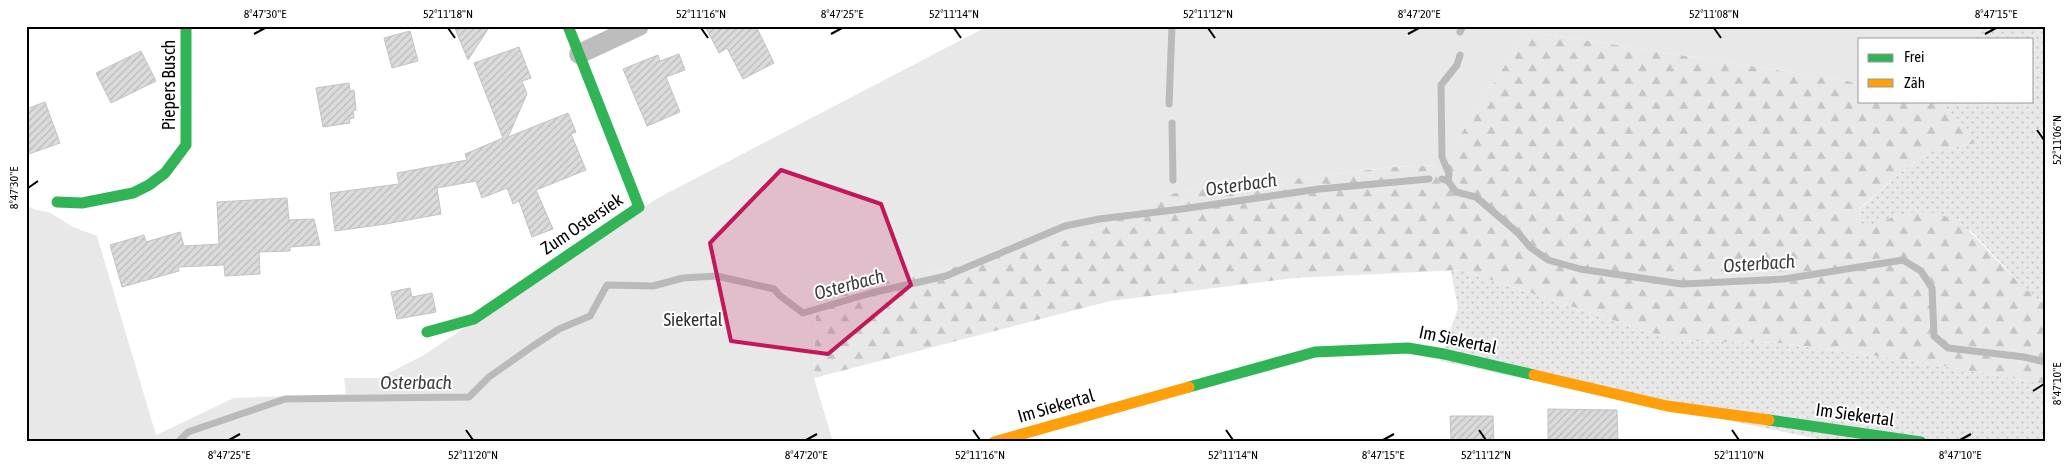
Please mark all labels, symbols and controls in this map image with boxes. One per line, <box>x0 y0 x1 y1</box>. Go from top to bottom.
text: 8°47'30"E <box>244 7 286 21</box>
text: 52°11'18"N <box>423 7 473 21</box>
text: 52°11'16"N <box>676 7 726 21</box>
text: 8°47'25"E <box>821 7 863 21</box>
text: 52°11'14"N <box>929 7 979 21</box>
text: 52°11'12"N <box>1183 7 1233 21</box>
text: 8°47'20"E <box>1398 7 1440 21</box>
text: 52°11'08"N <box>1689 7 1739 21</box>
text: 8°47'15"E <box>1975 7 2017 21</box>
legend <box>1858 38 2034 102</box>
street label: Piepers Busch <box>158 40 179 130</box>
text: Frei <box>1904 48 1924 65</box>
text: Zäh <box>1904 74 1925 91</box>
text: 52°11'06"N <box>2050 115 2064 165</box>
text: 8°47'30"E <box>7 167 21 209</box>
water label: Osterbach <box>1204 168 1278 200</box>
street label: Zum Ostersiek <box>537 189 627 259</box>
water label: Osterbach <box>1723 250 1795 276</box>
water label: Osterbach <box>812 264 886 304</box>
park label: Siekertal <box>663 309 723 330</box>
street label: Im Siekertal <box>1417 321 1499 358</box>
text: 8°47'10"E <box>2050 363 2064 405</box>
water label: Osterbach <box>380 371 452 393</box>
street label: Im Siekertal <box>1015 384 1097 427</box>
street label: Im Siekertal <box>1814 399 1896 430</box>
text: 8°47'25"E <box>208 448 250 462</box>
text: 52°11'20"N <box>448 448 498 462</box>
text: 8°47'20"E <box>785 448 827 462</box>
text: 52°11'16"N <box>955 448 1005 462</box>
text: 52°11'14"N <box>1208 448 1258 462</box>
text: 8°47'15"E <box>1362 448 1404 462</box>
text: 52°11'12"N <box>1461 448 1511 462</box>
text: 52°11'10"N <box>1714 448 1764 462</box>
text: 8°47'10"E <box>1939 448 1981 462</box>

